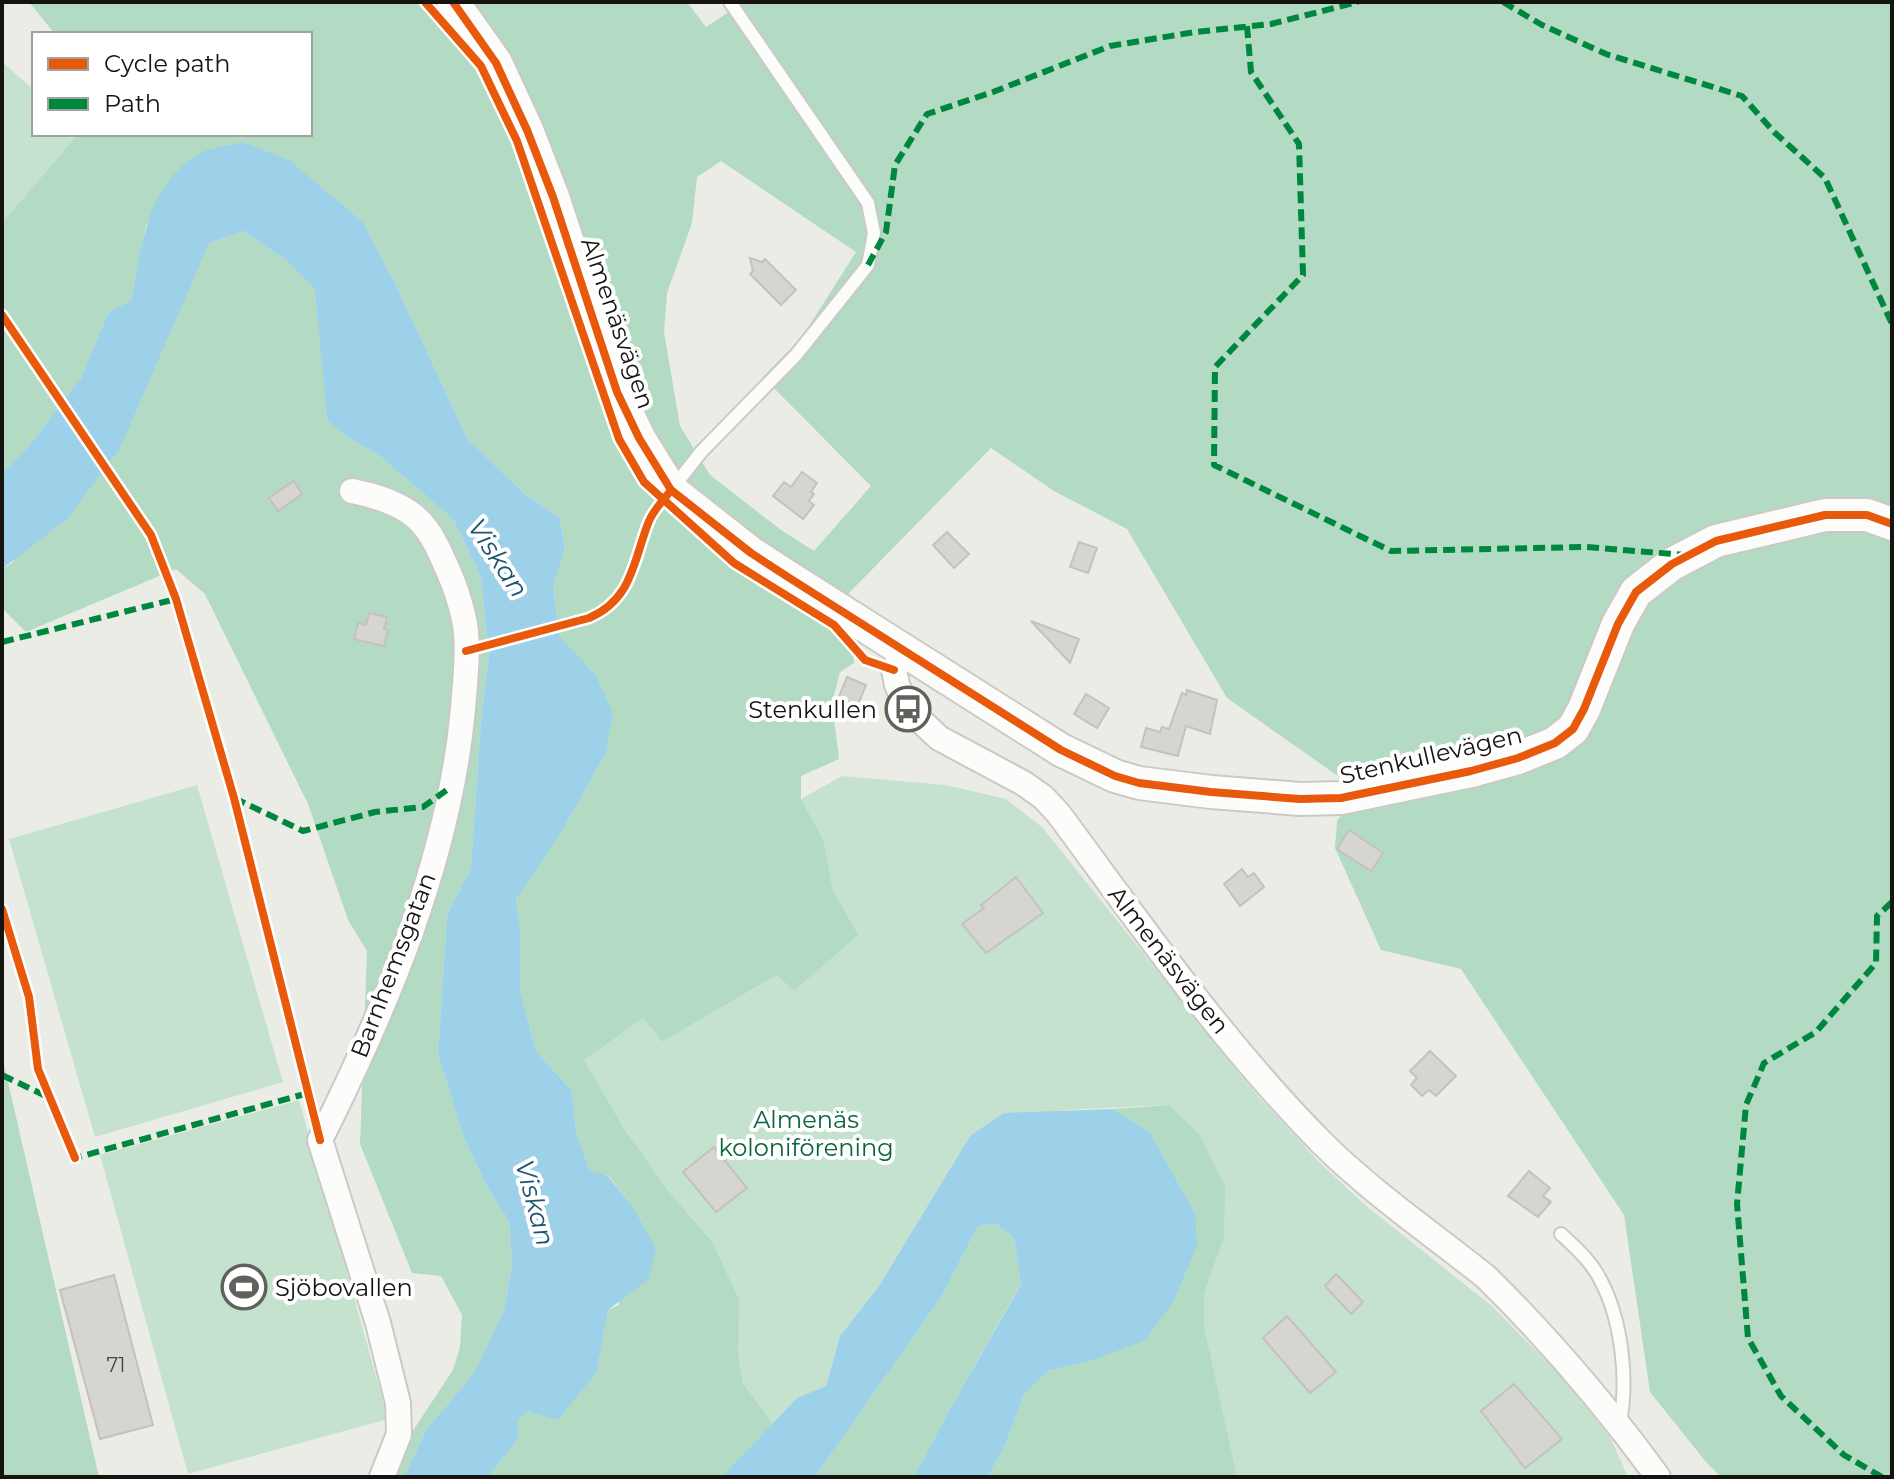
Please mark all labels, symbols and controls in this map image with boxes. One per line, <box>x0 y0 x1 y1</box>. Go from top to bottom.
legend <box>32 32 312 136</box>
text: Cycle path <box>104 49 231 78</box>
text: Path <box>104 89 161 118</box>
street label: Almenäsvägen <box>575 233 661 413</box>
water label: Viskan <box>461 513 535 603</box>
bus stop icon: Stenkullen <box>884 685 932 733</box>
place label: Stenkullen <box>748 695 877 724</box>
street label: Stenkullevägen <box>1337 720 1525 790</box>
street label: Barnhemsgatan <box>344 868 442 1062</box>
street label: Almenäsvägen <box>1102 880 1236 1040</box>
park label: Almenäs koloniförening <box>718 1105 894 1162</box>
water label: Viskan <box>508 1157 562 1249</box>
sports icon: Sjöbovallen <box>220 1263 268 1311</box>
place label: Sjöbovallen <box>275 1273 413 1302</box>
house number: 71 <box>106 1353 126 1377</box>

